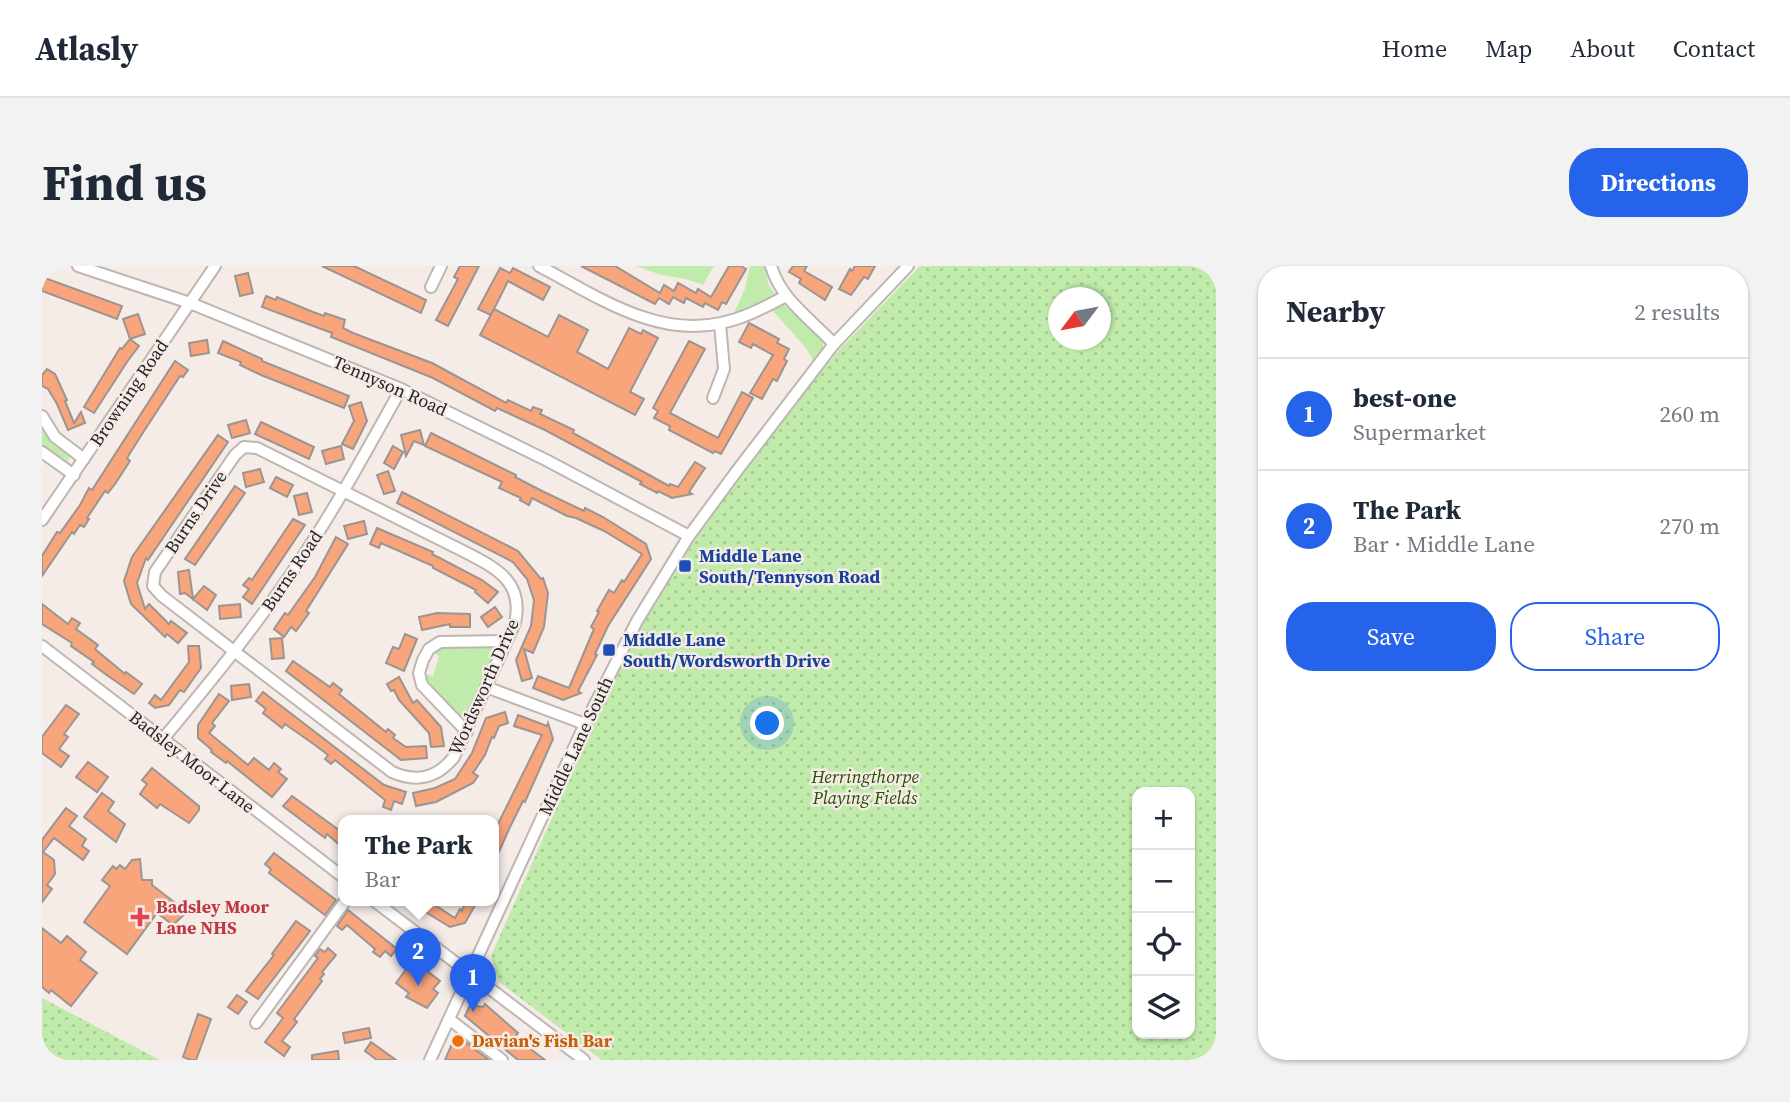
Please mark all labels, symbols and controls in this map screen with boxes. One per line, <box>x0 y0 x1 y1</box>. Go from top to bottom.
text: Atlasly <box>35 26 138 71</box>
text: Home <box>1382 32 1447 65</box>
text: Map <box>1485 32 1532 65</box>
text: About <box>1570 32 1635 65</box>
text: Contact <box>1673 32 1755 65</box>
button: Directions <box>1569 148 1748 217</box>
text: Find us <box>42 149 207 216</box>
north arrow <box>1048 287 1111 350</box>
text: Nearby <box>1286 291 1385 332</box>
text: 2 results <box>1634 296 1720 328</box>
street label: Browning Road <box>84 334 174 451</box>
street label: Tennyson Road <box>329 349 451 422</box>
text: best-one <box>1353 380 1457 416</box>
text: 1 <box>1303 398 1315 430</box>
text: 260 m <box>1659 398 1720 430</box>
text: Supermarket <box>1353 416 1486 448</box>
street label: Burns Drive <box>159 465 233 558</box>
text: The Park <box>1353 492 1461 528</box>
text: 2 <box>1303 510 1315 542</box>
text: 270 m <box>1659 510 1720 542</box>
street label: Burns Road <box>255 525 328 616</box>
text: Bar · Middle Lane <box>1353 528 1535 560</box>
place label: Middle Lane South/Tennyson Road <box>699 543 881 589</box>
marker: Middle Lane South/Tennyson Road <box>677 558 693 574</box>
button: Save <box>1286 602 1496 671</box>
button: Share <box>1510 602 1720 671</box>
street label: Wordsworth Drive <box>442 615 525 759</box>
place label: Middle Lane South/Wordsworth Drive <box>623 627 830 673</box>
marker: Middle Lane South/Wordsworth Drive <box>601 642 617 658</box>
street label: Middle Lane South <box>532 672 619 819</box>
street label: Badsley Moor Lane <box>124 705 260 819</box>
your location <box>750 706 784 740</box>
park label: Herringthorpe Playing Fields <box>810 764 920 810</box>
map controls <box>1132 787 1195 1039</box>
button: + <box>1132 787 1195 850</box>
popup <box>338 815 499 906</box>
text: The Park <box>365 827 472 863</box>
button: − <box>1132 850 1195 913</box>
text: Bar <box>365 863 400 895</box>
place label: Badsley Moor Lane NHS <box>156 894 269 940</box>
marker: Badsley Moor Lane NHS <box>130 907 150 927</box>
button: locate <box>1132 913 1195 976</box>
pin: 2 <box>395 928 441 986</box>
pin: 1 <box>450 954 496 1012</box>
button: layers <box>1132 976 1195 1039</box>
place label: Davian's Fish Bar <box>472 1028 613 1053</box>
marker: Davian's Fish Bar <box>450 1033 466 1049</box>

